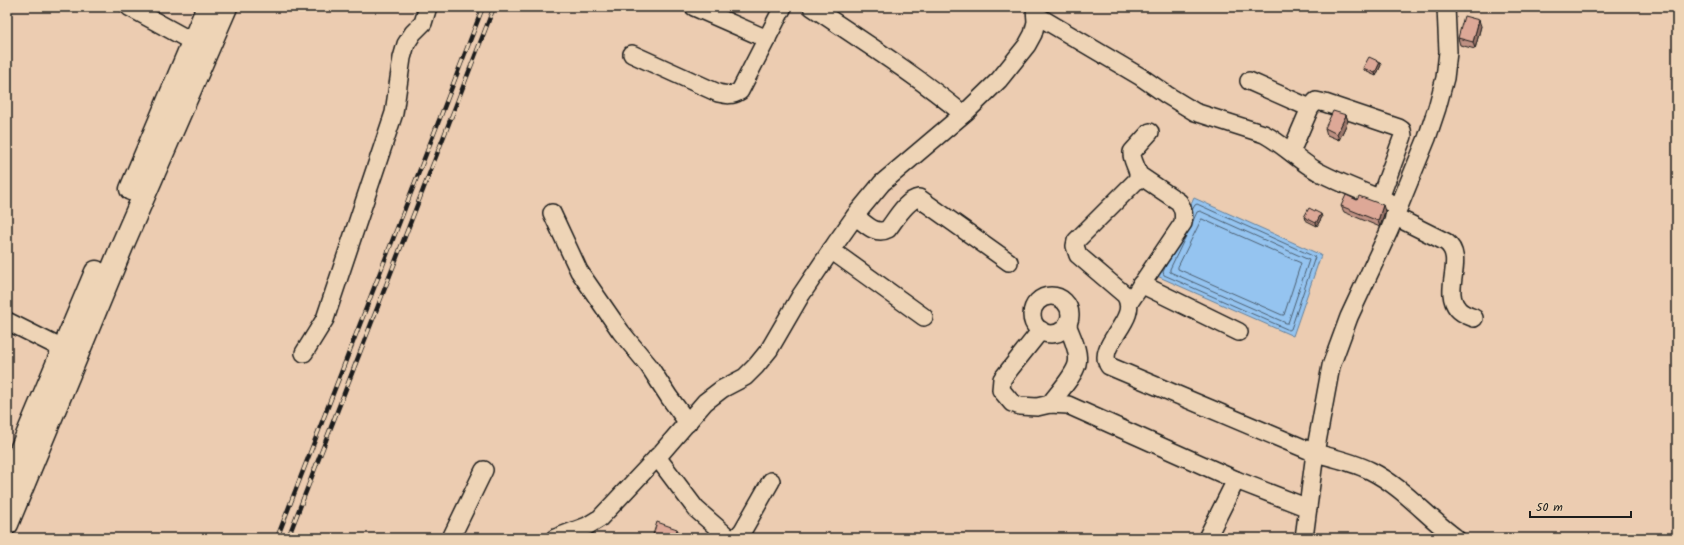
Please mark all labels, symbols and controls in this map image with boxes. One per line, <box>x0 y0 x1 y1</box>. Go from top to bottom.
scale bar <box>1530 493 1631 519</box>
text: 50 m <box>1536 498 1563 517</box>

